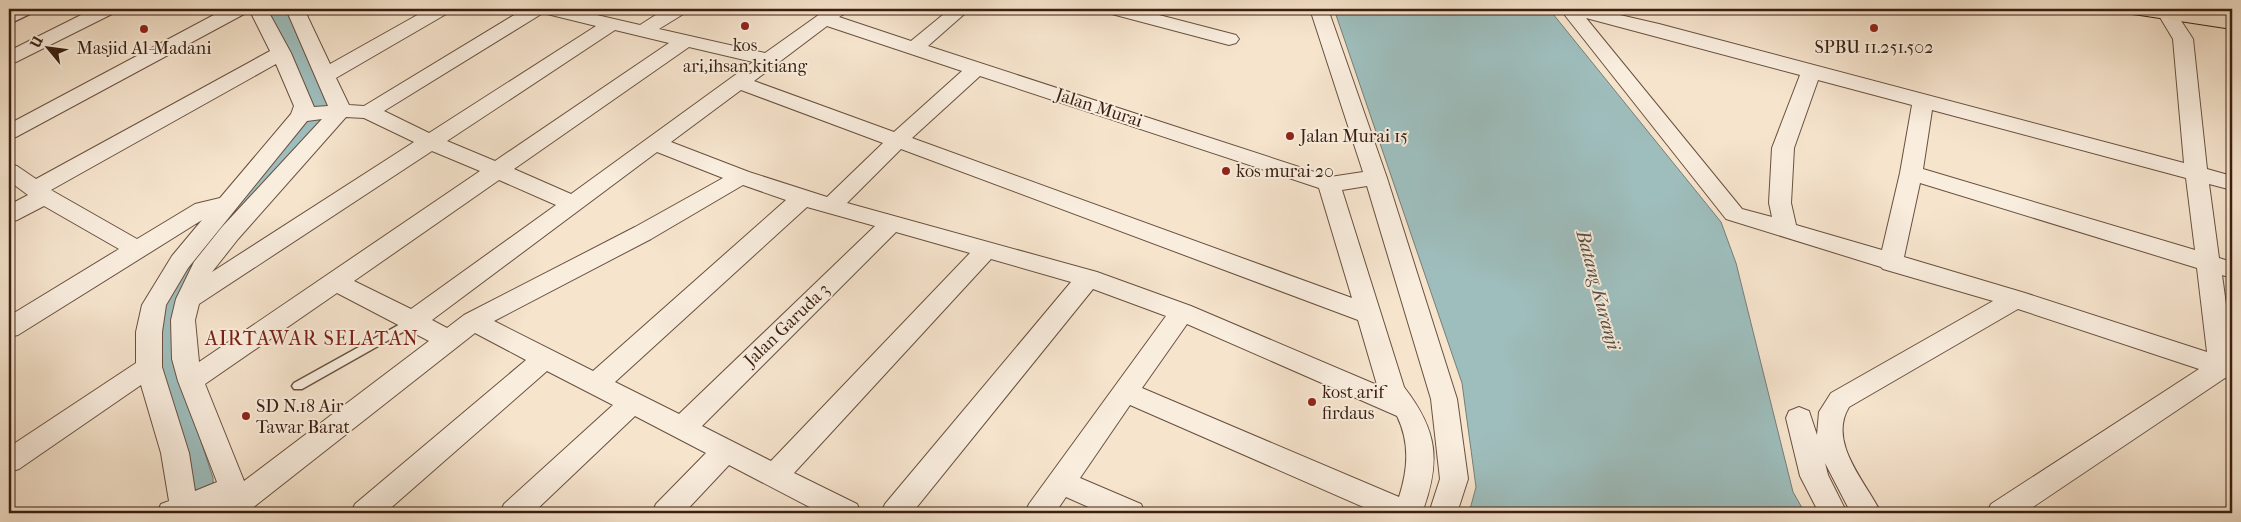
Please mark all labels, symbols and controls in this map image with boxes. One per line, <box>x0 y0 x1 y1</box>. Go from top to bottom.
marker: kos ari,ihsan,kitiang <box>739 20 751 32</box>
north arrow <box>22 22 72 72</box>
marker: SPBU 11.251.502 <box>1868 22 1880 34</box>
marker: Masjid Al-Madani <box>138 23 150 35</box>
text: U <box>27 33 47 52</box>
place label: kos ari,ihsan,kitiang <box>683 35 807 77</box>
place label: SPBU 11.251.502 <box>1815 37 1933 58</box>
place label: Masjid Al-Madani <box>77 38 212 59</box>
street label: Jalan Murai <box>1051 83 1146 132</box>
place label: Jalan Murai 15 <box>1298 126 1408 147</box>
marker: Jalan Murai 15 <box>1284 130 1296 142</box>
place label: kos murai 20 <box>1236 161 1334 182</box>
marker: kos murai 20 <box>1220 165 1232 177</box>
water label: Batang Kuranji <box>1571 227 1625 354</box>
street label: Jalan Garuda 3 <box>738 279 834 372</box>
district label: AIRTAWAR SELATAN <box>204 327 419 350</box>
place label: kost arif firdaus <box>1322 382 1388 424</box>
place label: SD N.18 Air Tawar Barat <box>256 396 351 438</box>
marker: kost arif firdaus <box>1306 396 1318 408</box>
marker: SD N.18 Air Tawar Barat <box>240 410 252 422</box>

